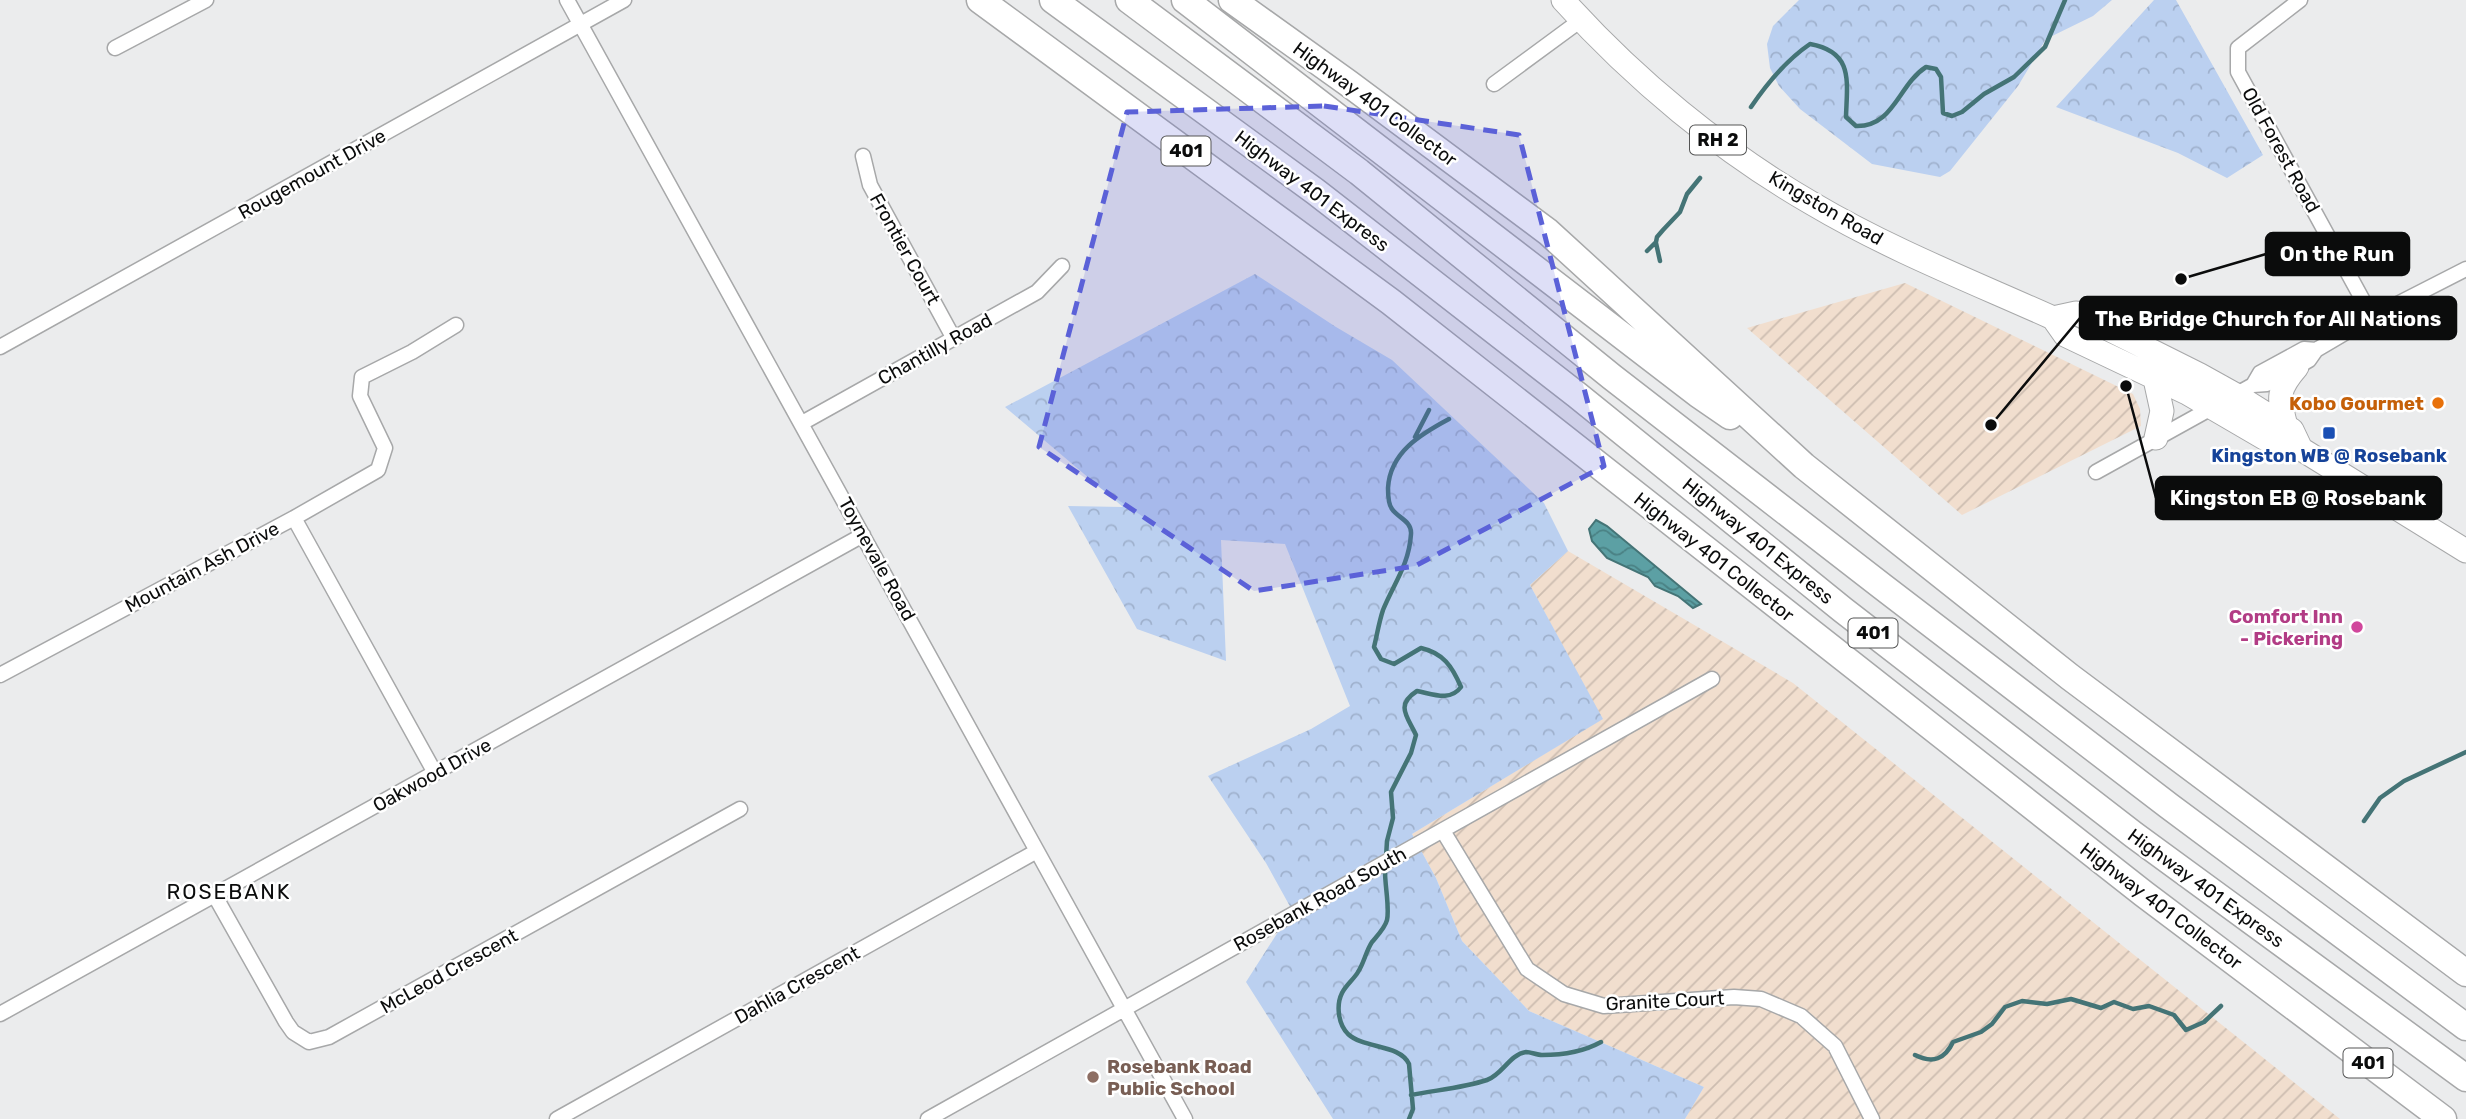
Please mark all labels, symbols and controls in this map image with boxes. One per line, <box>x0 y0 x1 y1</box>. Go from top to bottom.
street label: Highway 401 Collector <box>1289 37 1462 172</box>
street label: Old Forest Road <box>2237 83 2325 217</box>
street label: Rougemount Drive <box>234 124 390 224</box>
street label: Highway 401 Express <box>1230 125 1394 257</box>
road number: RH 2 <box>1690 125 1746 154</box>
road number: 401 <box>1162 136 1210 166</box>
street label: Kingston Road <box>1765 166 1887 250</box>
street label: Frontier Court <box>865 189 945 309</box>
callout: On the Run <box>2266 233 2409 275</box>
text: On the Run <box>2280 241 2394 266</box>
callout: The Bridge Church for All Nations <box>2080 297 2456 339</box>
text: The Bridge Church for All Nations <box>2095 306 2441 331</box>
street label: Chantilly Road <box>874 308 996 390</box>
place label: Kobo Gourmet <box>2289 392 2424 415</box>
marker: Kobo Gourmet <box>2430 395 2446 411</box>
marker: Kingston WB @ Rosebank <box>2321 425 2337 441</box>
place label: Kingston WB @ Rosebank <box>2211 444 2447 467</box>
street label: Highway 401 Express <box>1678 473 1838 609</box>
callout: Kingston EB @ Rosebank <box>2156 477 2441 519</box>
text: Kingston EB @ Rosebank <box>2170 485 2427 510</box>
street label: Highway 401 Collector <box>1629 487 1799 627</box>
street label: Toynevale Road <box>834 493 920 625</box>
street label: Mountain Ash Drive <box>121 517 283 617</box>
place label: Comfort Inn - Pickering <box>2229 605 2343 650</box>
road number: 401 <box>1848 618 1898 648</box>
marker: Comfort Inn - Pickering <box>2349 619 2365 635</box>
street label: Oakwood Drive <box>369 733 495 817</box>
street label: Highway 401 Express <box>2123 824 2289 952</box>
street label: Highway 401 Collector <box>2075 838 2247 975</box>
street label: Rosebank Road South <box>1230 842 1410 956</box>
district label: ROSEBANK <box>167 879 291 904</box>
street label: McLeod Crescent <box>376 923 522 1018</box>
street label: Dahlia Crescent <box>730 941 864 1029</box>
street label: Granite Court <box>1605 986 1726 1016</box>
road number: 401 <box>2344 1048 2392 1078</box>
place label: Rosebank Road Public School <box>1107 1055 1252 1100</box>
marker: Rosebank Road Public School <box>1085 1069 1101 1085</box>

